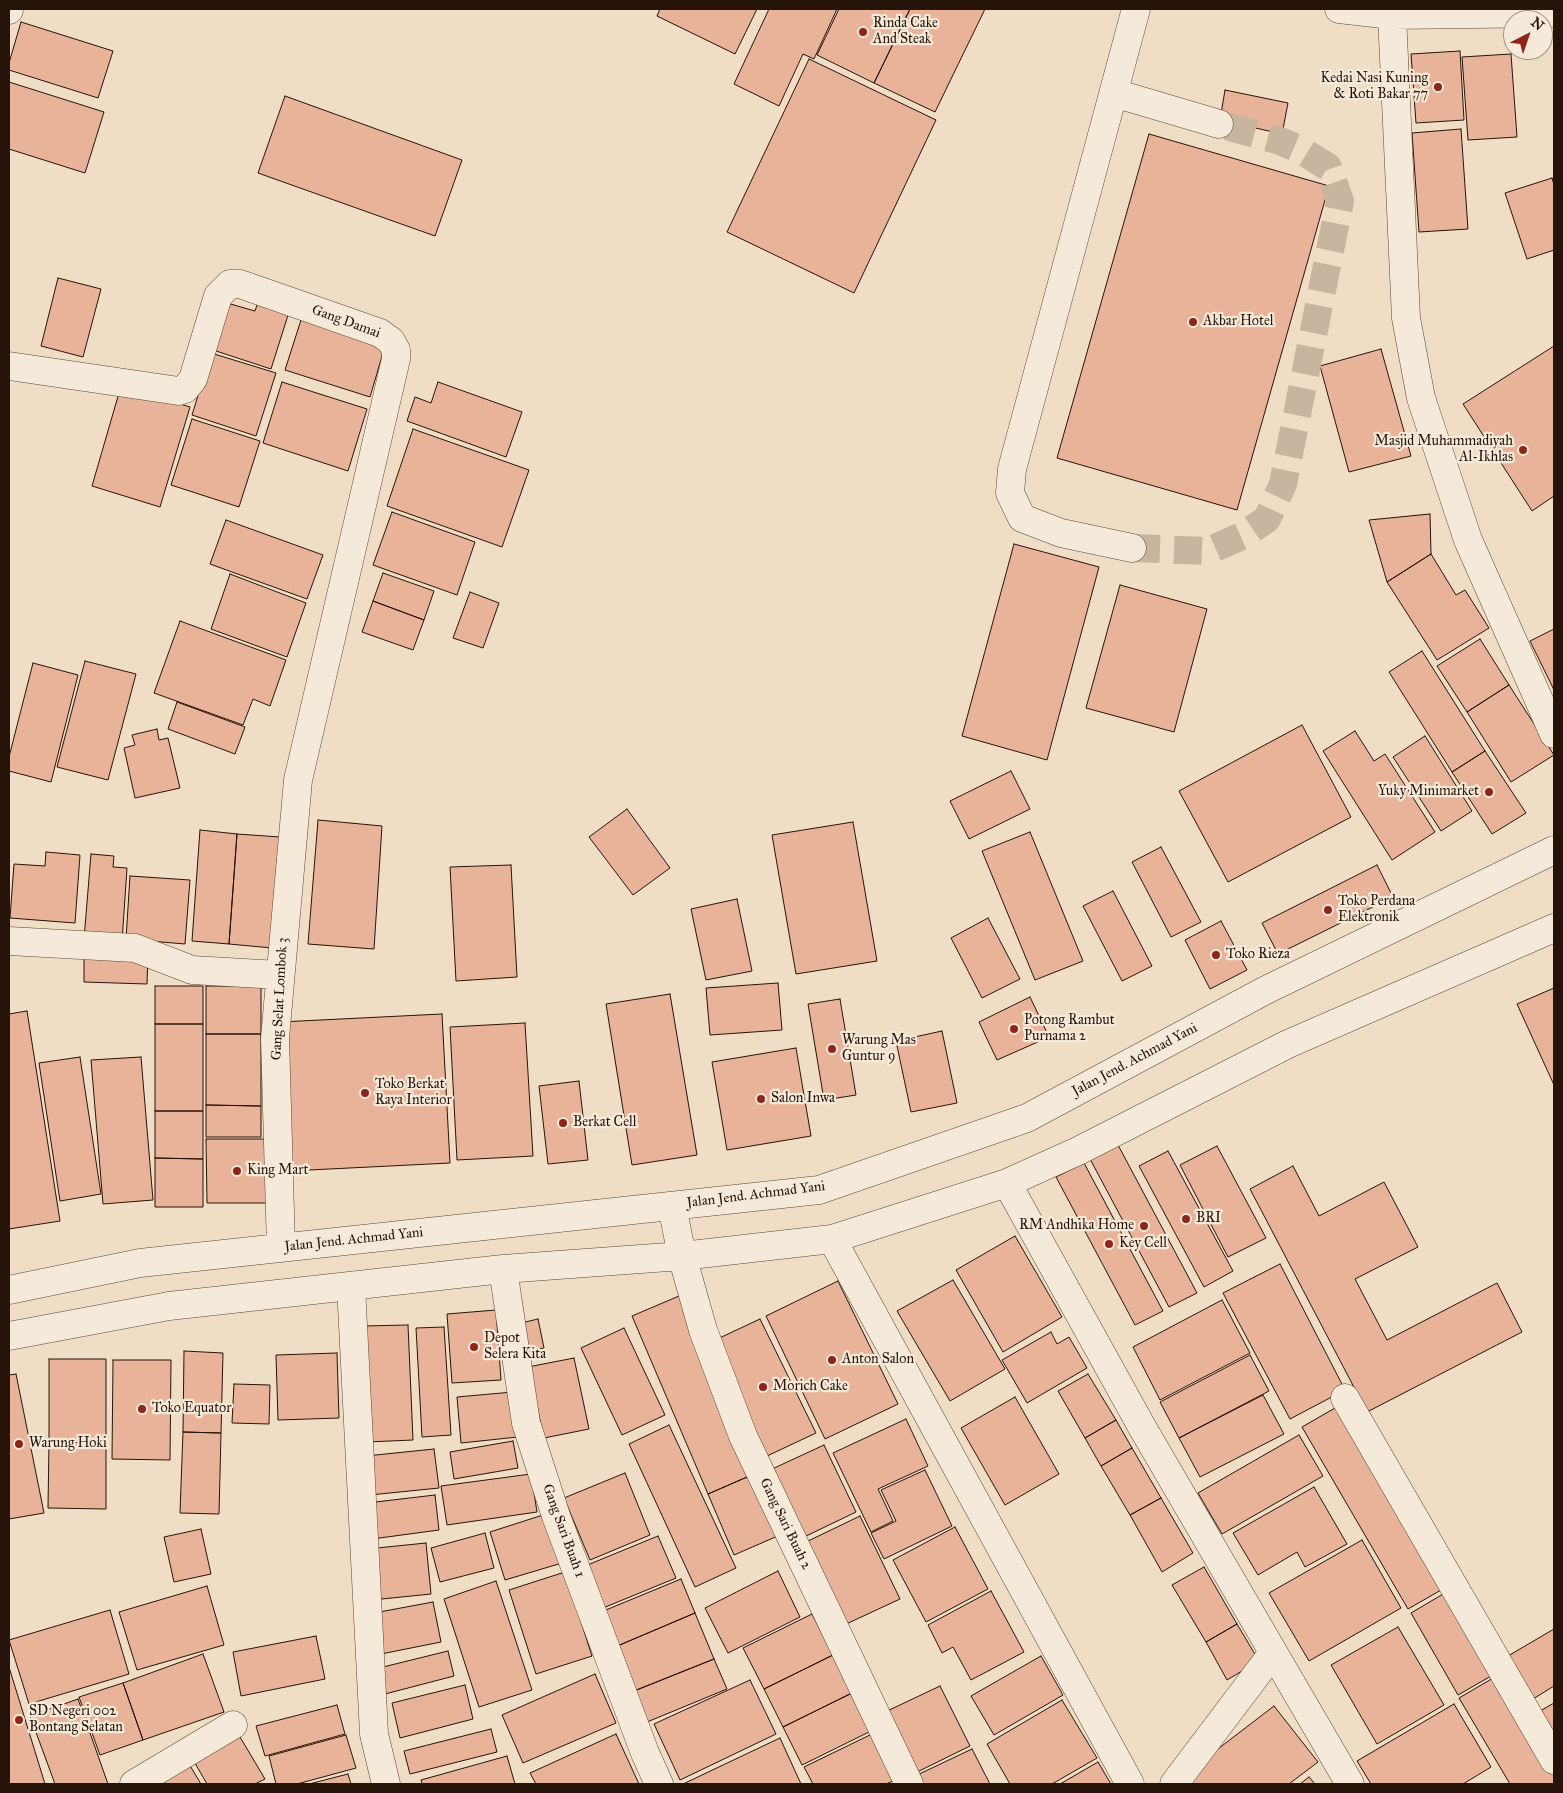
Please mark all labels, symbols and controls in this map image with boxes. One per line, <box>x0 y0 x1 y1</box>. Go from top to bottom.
north arrow <box>1503 10 1553 60</box>
text: N <box>1527 14 1548 34</box>
place label: Rinda Cake And Steak <box>873 16 938 48</box>
marker: Rinda Cake And Steak <box>857 26 869 38</box>
place label: Kedai Nasi Kuning & Roti Bakar 77 <box>1320 71 1428 104</box>
marker: Kedai Nasi Kuning & Roti Bakar 77 <box>1432 81 1444 93</box>
street label: Gang Damai <box>309 302 383 342</box>
place label: Akbar Hotel <box>1203 314 1274 330</box>
marker: Akbar Hotel <box>1187 316 1199 328</box>
place label: Masjid Muhammadiyah Al-Ikhlas <box>1375 434 1513 467</box>
marker: Masjid Muhammadiyah Al-Ikhlas <box>1517 444 1529 456</box>
place label: Yuky Minimarket <box>1378 784 1479 800</box>
marker: Yuky Minimarket <box>1483 786 1495 798</box>
place label: Toko Perdana Elektronik <box>1338 894 1415 926</box>
marker: Toko Perdana Elektronik <box>1322 904 1334 916</box>
street label: Gang Selat Lombok 3 <box>268 937 292 1061</box>
place label: Toko Rieza <box>1226 947 1290 963</box>
marker: Toko Rieza <box>1210 949 1222 961</box>
place label: Potong Rambut Purnama 2 <box>1024 1013 1115 1046</box>
street label: Jalan Jend. Achmad Yani <box>1070 1020 1200 1100</box>
marker: Potong Rambut Purnama 2 <box>1008 1023 1020 1035</box>
place label: Warung Mas Guntur 9 <box>842 1033 916 1066</box>
marker: Warung Mas Guntur 9 <box>826 1043 838 1055</box>
place label: Toko Berkat Raya Interior <box>375 1077 452 1110</box>
marker: Toko Berkat Raya Interior <box>359 1087 371 1099</box>
place label: Salon Inwa <box>771 1091 835 1107</box>
marker: Salon Inwa <box>755 1093 767 1105</box>
place label: Berkat Cell <box>573 1115 637 1131</box>
marker: Berkat Cell <box>557 1117 569 1129</box>
place label: King Mart <box>247 1163 308 1179</box>
marker: King Mart <box>231 1165 243 1177</box>
street label: Jalan Jend. Achmad Yani <box>686 1178 826 1212</box>
place label: BRI <box>1196 1211 1221 1227</box>
marker: BRI <box>1180 1213 1192 1225</box>
place label: RM Andhika Home <box>1019 1218 1134 1234</box>
marker: RM Andhika Home <box>1138 1220 1150 1232</box>
street label: Jalan Jend. Achmad Yani <box>284 1224 424 1256</box>
place label: Key Cell <box>1119 1236 1167 1252</box>
marker: Key Cell <box>1103 1238 1115 1250</box>
place label: Depot Selera Kita <box>484 1331 546 1364</box>
marker: Depot Selera Kita <box>468 1341 480 1353</box>
place label: Anton Salon <box>842 1352 914 1368</box>
marker: Anton Salon <box>826 1354 838 1366</box>
place label: Morich Cake <box>773 1379 848 1395</box>
marker: Morich Cake <box>757 1381 769 1393</box>
place label: Toko Equator <box>152 1401 231 1417</box>
marker: Toko Equator <box>136 1403 148 1415</box>
place label: Warung Hoki <box>29 1436 107 1452</box>
marker: Warung Hoki <box>13 1438 25 1450</box>
street label: Gang Sari Buah 2 <box>756 1476 814 1572</box>
street label: Gang Sari Buah 1 <box>538 1482 588 1580</box>
place label: SD Negeri 002 Bontang Selatan <box>29 1704 123 1736</box>
marker: SD Negeri 002 Bontang Selatan <box>13 1714 25 1726</box>

